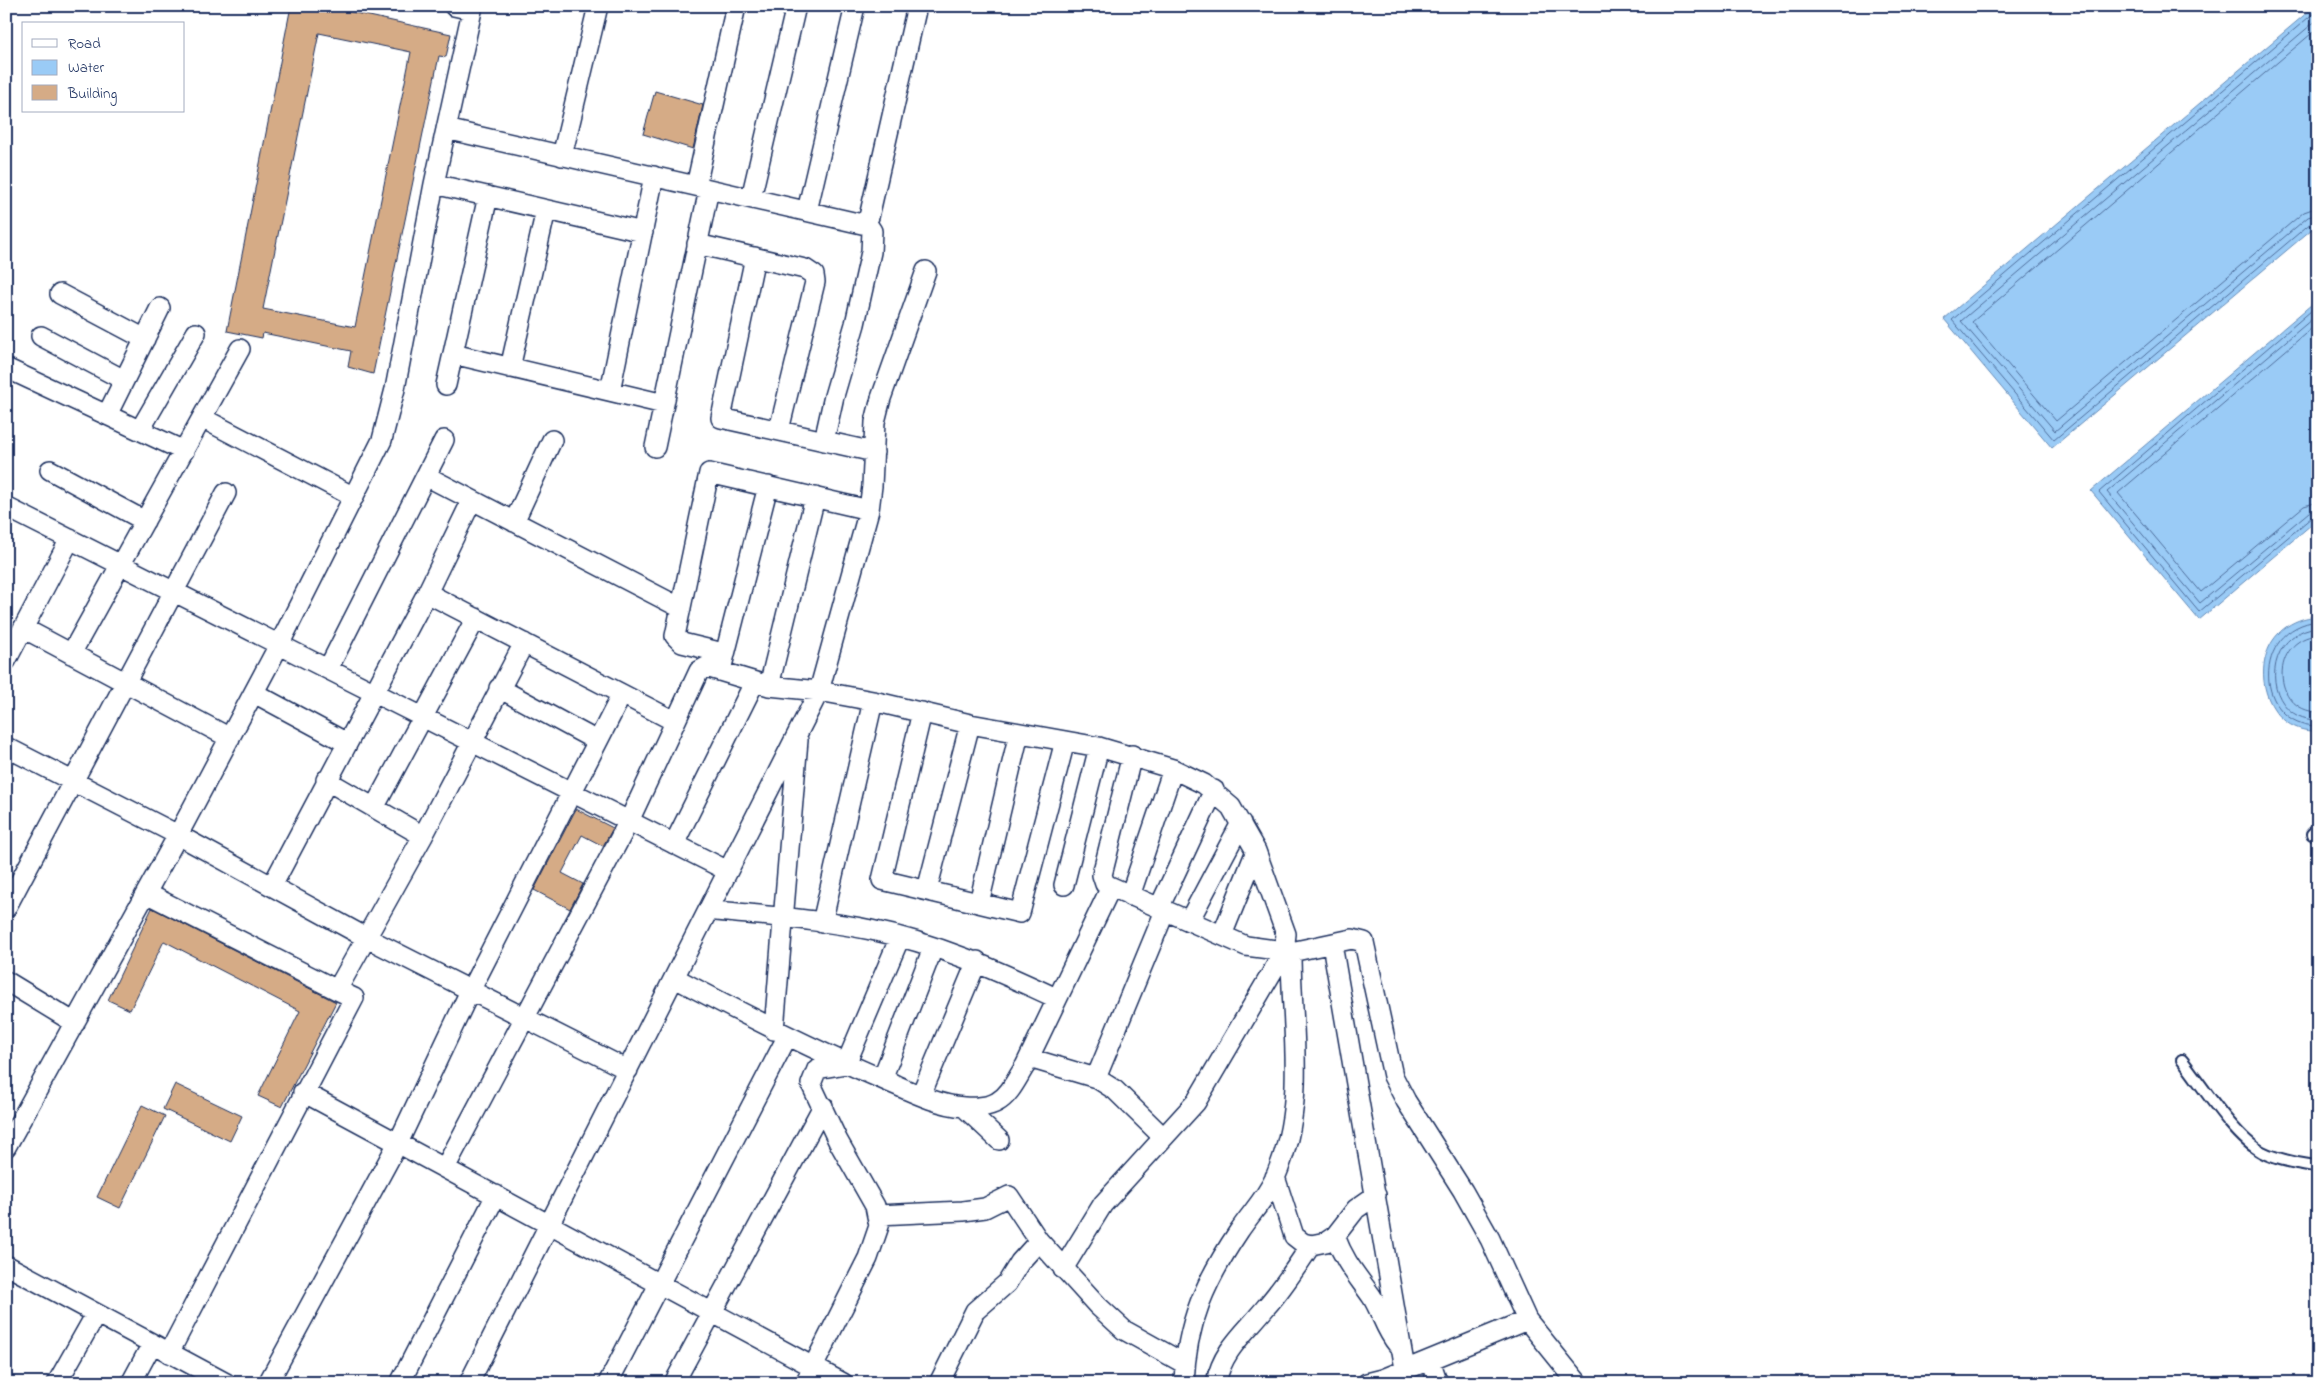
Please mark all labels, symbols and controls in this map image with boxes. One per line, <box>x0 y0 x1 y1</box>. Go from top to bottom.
legend <box>22 22 185 112</box>
text: Road <box>68 33 101 55</box>
text: Water <box>68 57 104 79</box>
text: Building <box>67 83 117 106</box>

